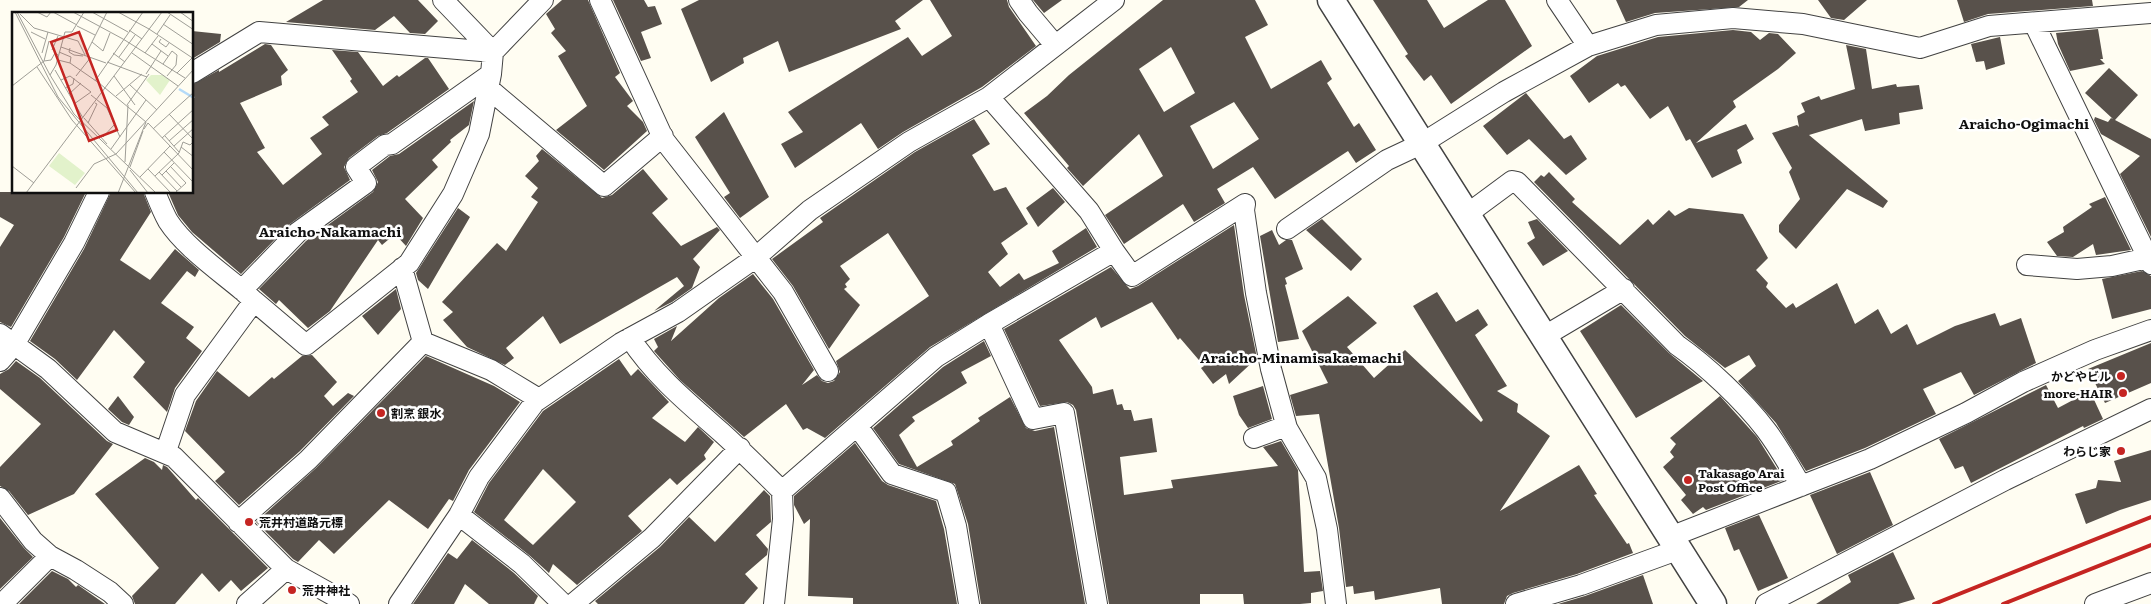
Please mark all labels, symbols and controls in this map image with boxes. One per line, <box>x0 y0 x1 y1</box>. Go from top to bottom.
inset map <box>12 12 194 194</box>
district label: Araicho-Ogimachi <box>1959 113 2089 133</box>
district label: Araicho-Nakamachi <box>259 221 401 241</box>
district label: Araicho-Minamisakaemachi <box>1200 347 1402 367</box>
place label: かどやビル <box>2051 367 2111 385</box>
marker: かどやビル <box>2115 370 2127 382</box>
place label: more-HAIR <box>2043 384 2113 402</box>
marker: more-HAIR <box>2117 387 2129 399</box>
place label: 割烹 銀水 <box>391 404 441 422</box>
marker: 割烹 銀水 <box>375 407 387 419</box>
place label: わらじ家 <box>2063 442 2111 460</box>
marker: わらじ家 <box>2115 445 2127 457</box>
place label: Takasago Arai Post Office <box>1698 464 1785 496</box>
marker: Takasago Arai Post Office <box>1682 474 1694 486</box>
place label: 荒井村道路元標 <box>259 513 343 531</box>
marker: 荒井村道路元標 <box>243 516 255 528</box>
place label: 荒井神社 <box>302 581 350 599</box>
marker: 荒井神社 <box>286 584 298 596</box>

